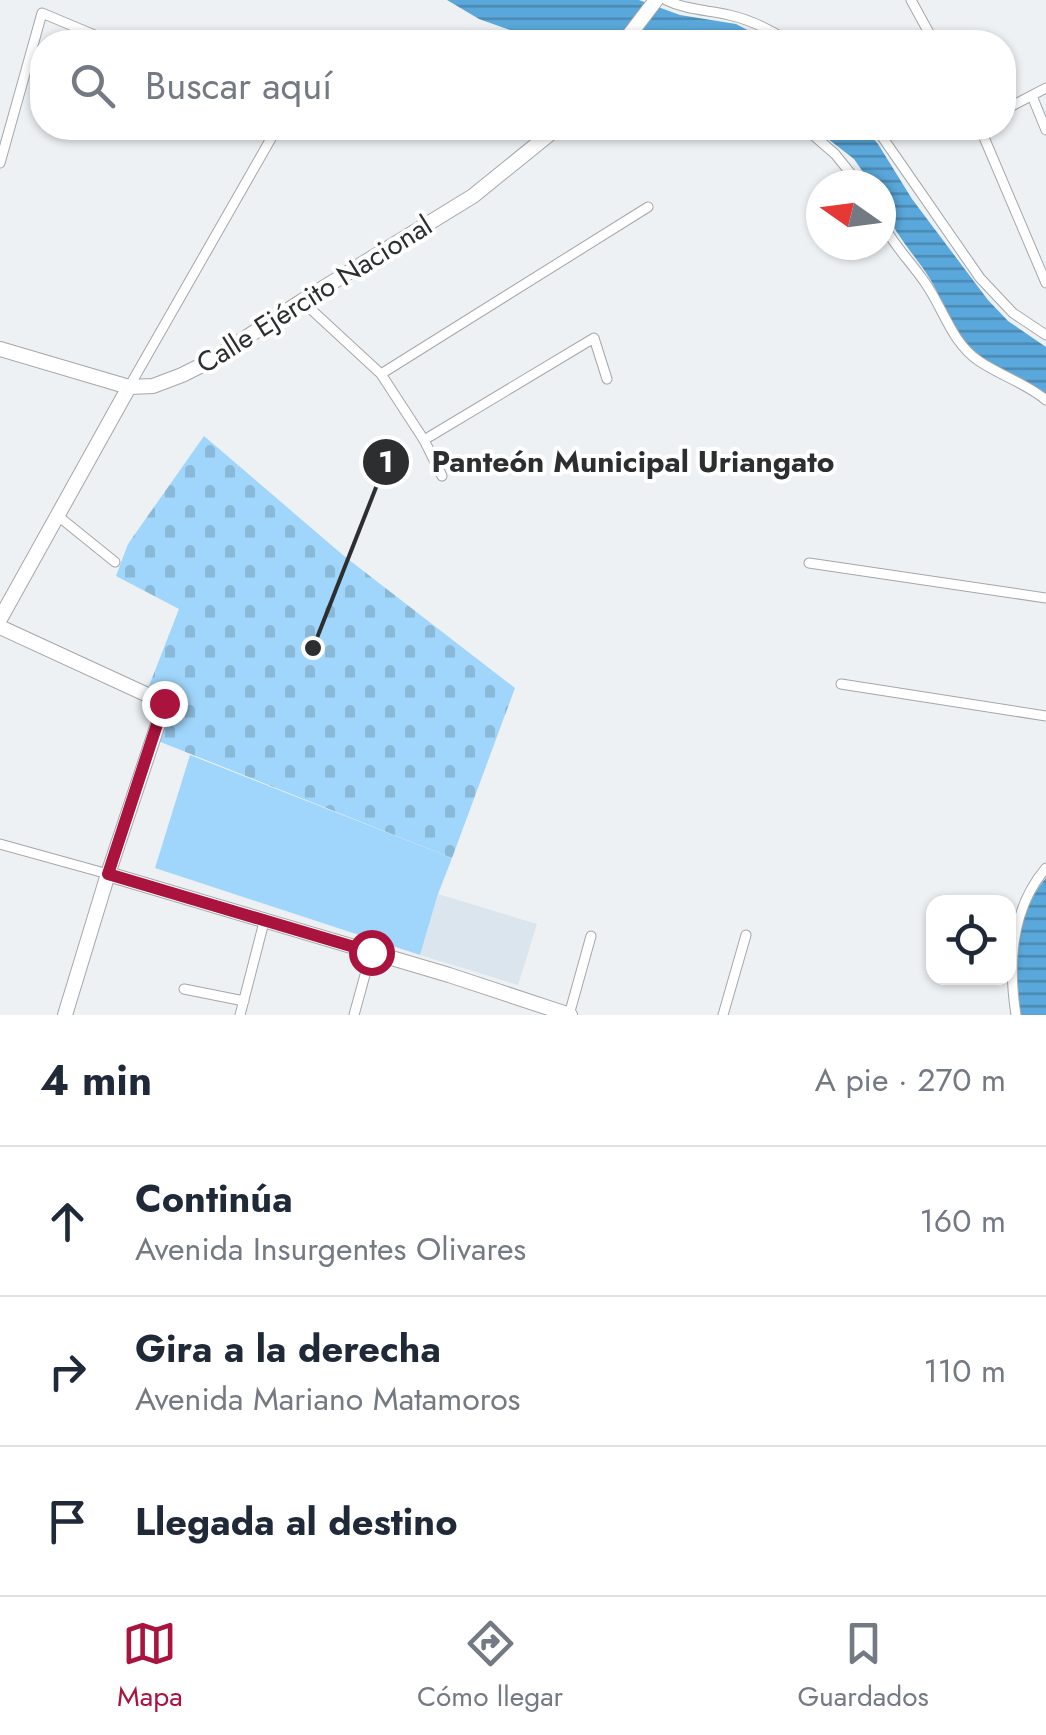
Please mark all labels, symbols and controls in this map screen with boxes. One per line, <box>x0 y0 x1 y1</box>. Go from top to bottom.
search box <box>30 30 1016 140</box>
icon: search <box>65 58 120 113</box>
text: Buscar aquí <box>145 58 332 113</box>
north arrow <box>806 170 896 260</box>
street label: Calle Ejército Nacional <box>188 205 440 384</box>
callout: Panteón Municipal Uriangato <box>361 432 854 492</box>
text: 1 <box>378 440 394 483</box>
text: Panteón Municipal Uriangato <box>431 440 835 483</box>
route end <box>142 681 188 727</box>
map controls <box>926 895 1016 985</box>
button: locate <box>926 895 1016 985</box>
route start <box>349 930 395 976</box>
text: 4 min <box>40 1050 152 1111</box>
text: A pie · 270 m <box>815 1057 1006 1103</box>
text: Continúa <box>135 1171 293 1226</box>
icon: ahead <box>40 1194 95 1249</box>
text: 160 m <box>919 1198 1006 1244</box>
text: Avenida Insurgentes Olivares <box>135 1226 526 1272</box>
text: Gira a la derecha <box>135 1321 441 1376</box>
icon: right <box>40 1344 95 1399</box>
text: 110 m <box>923 1348 1006 1394</box>
text: Avenida Mariano Matamoros <box>135 1376 521 1422</box>
icon: arrive <box>40 1494 95 1549</box>
text: Llegada al destino <box>135 1494 458 1549</box>
tab: Mapa <box>117 1616 183 1717</box>
tab: Cómo llegar <box>417 1616 563 1717</box>
tab: Guardados <box>797 1616 929 1717</box>

